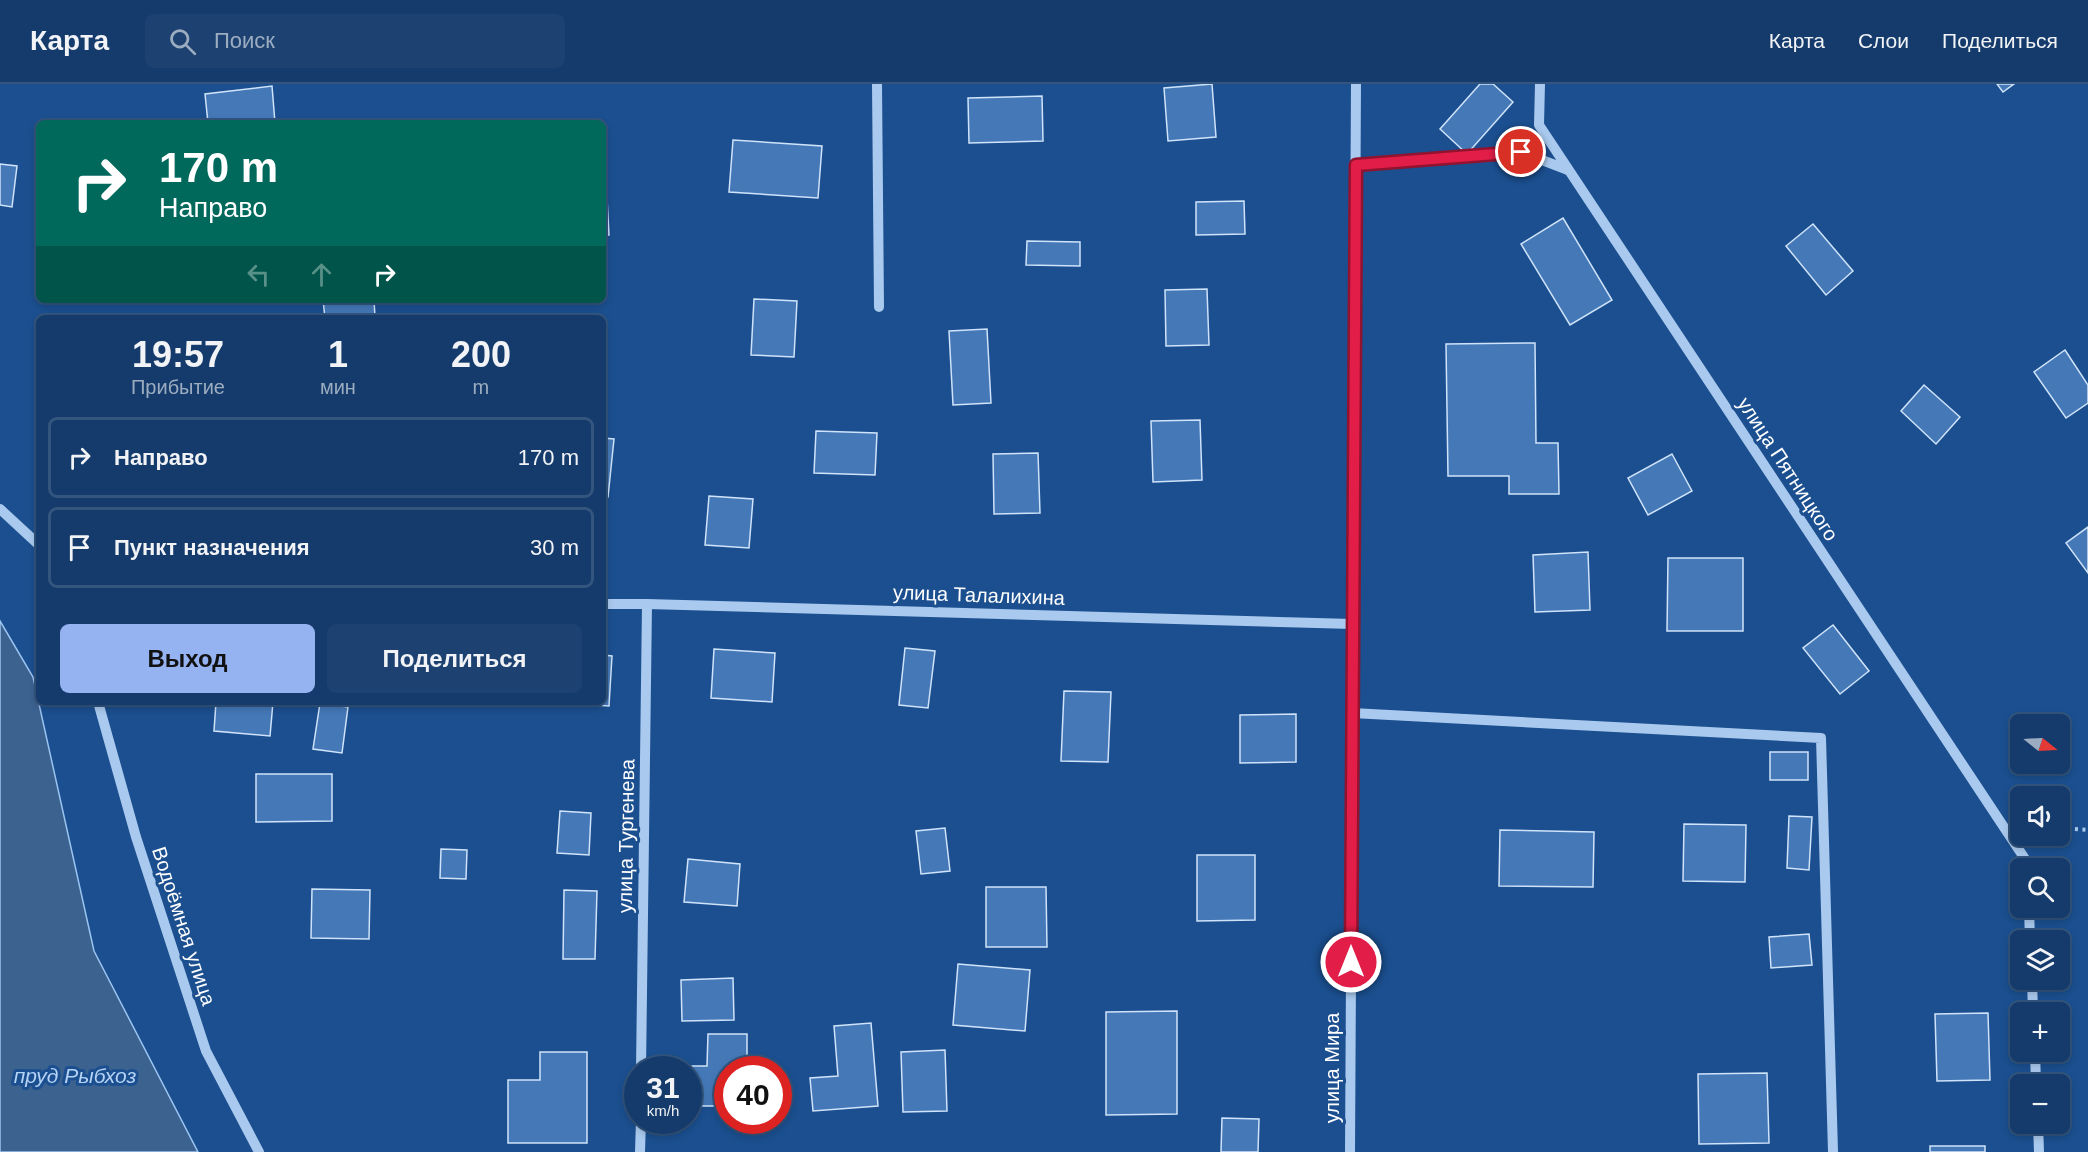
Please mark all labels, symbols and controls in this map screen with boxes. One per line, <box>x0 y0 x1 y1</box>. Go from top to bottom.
search box <box>145 14 565 68</box>
text: Карта <box>30 25 109 56</box>
icon: search <box>166 25 199 58</box>
text: Поиск <box>214 28 275 53</box>
text: Карта <box>1769 29 1825 52</box>
text: Слои <box>1858 29 1909 52</box>
text: Поделиться <box>1942 29 2058 52</box>
pin <box>1495 126 1546 177</box>
icon: arrive <box>1504 135 1537 168</box>
icon: right <box>60 144 138 222</box>
text: 170 m <box>159 144 278 191</box>
text: Направо <box>159 193 267 223</box>
icon: left <box>242 258 275 291</box>
icon: ahead <box>305 258 338 291</box>
icon: right <box>368 258 401 291</box>
text: 19:57 <box>132 334 224 375</box>
text: 1 <box>328 334 348 375</box>
text: 200 <box>451 334 511 375</box>
text: Прибытие <box>131 376 225 398</box>
text: мин <box>320 376 356 398</box>
text: m <box>473 376 489 398</box>
street label: улица Пятницкого <box>1733 393 1843 545</box>
icon: right <box>63 441 96 474</box>
text: Направо <box>114 445 208 470</box>
text: 170 m <box>518 445 579 470</box>
icon: arrive <box>63 531 96 564</box>
text: Пункт назначения <box>114 535 310 560</box>
text: 30 m <box>530 535 579 560</box>
street label: улица Талалихина <box>893 581 1066 609</box>
button: Выход <box>60 624 315 693</box>
button: Поделиться <box>327 624 582 693</box>
north arrow <box>2010 714 2070 774</box>
map controls <box>2010 714 2070 1134</box>
street label: улица Тургенева <box>614 758 638 913</box>
button: sound <box>2010 786 2070 846</box>
street label: Водоёмная улица <box>148 844 220 1009</box>
button: search <box>2010 858 2070 918</box>
position arrow <box>1319 930 1383 994</box>
button: layers <box>2010 930 2070 990</box>
button: + <box>2010 1002 2070 1062</box>
street label: улица Мира <box>1321 1012 1343 1123</box>
speed limit sign: 40 <box>714 1056 792 1134</box>
water label: пруд Рыбхоз <box>14 1064 136 1087</box>
text: 31 <box>646 1071 680 1104</box>
button: − <box>2010 1074 2070 1134</box>
text: km/h <box>647 1102 679 1119</box>

